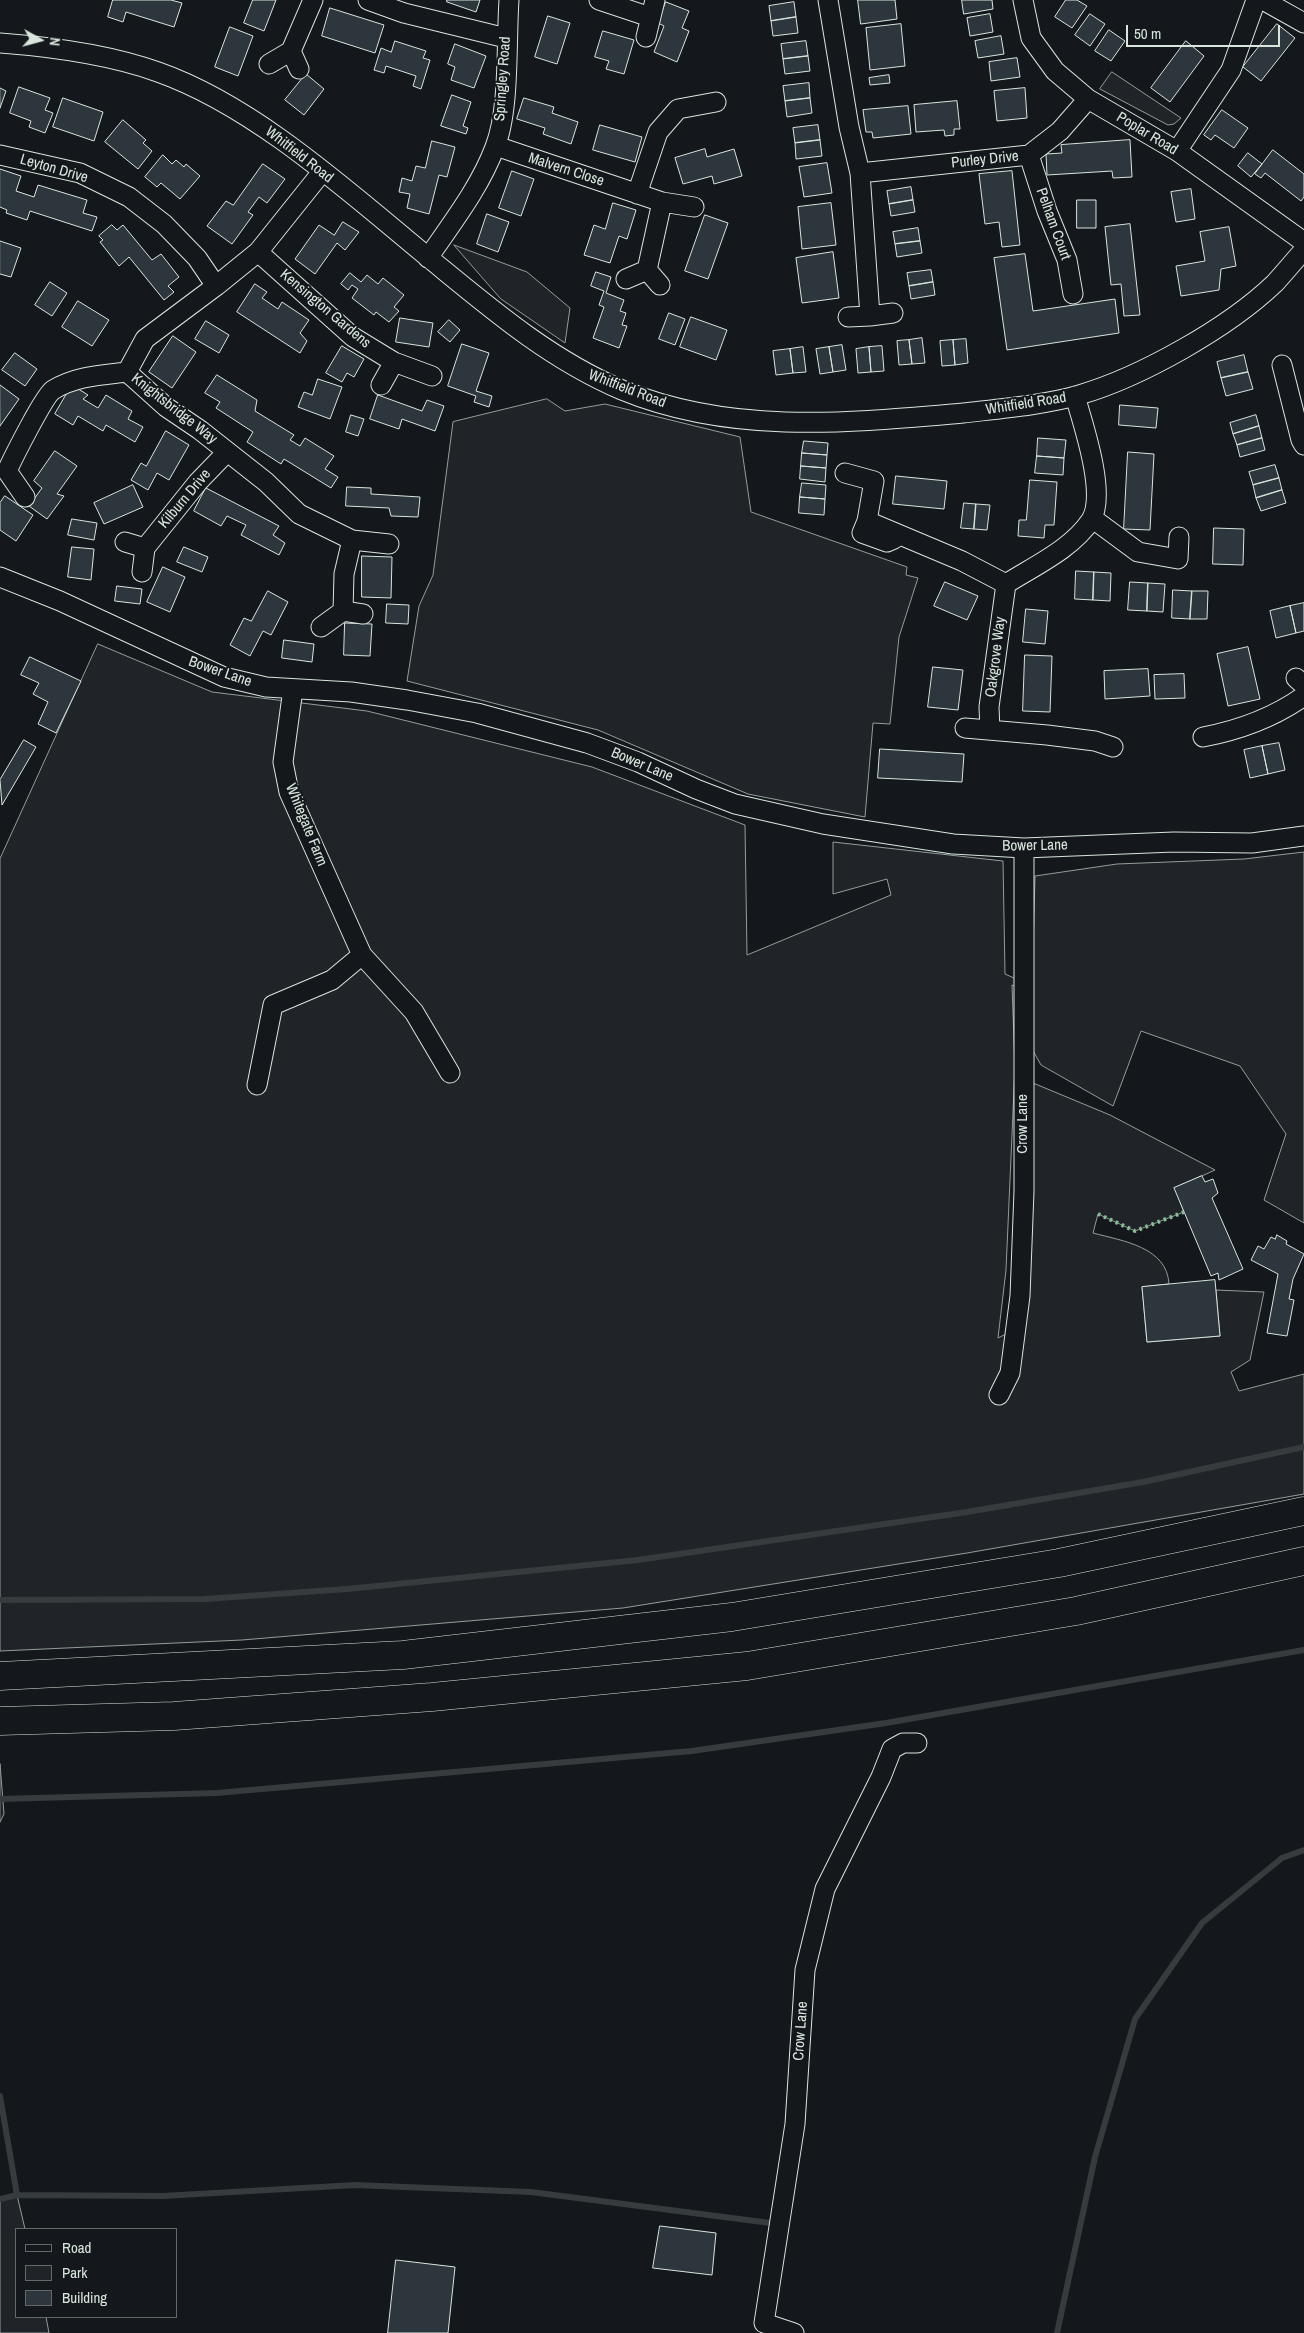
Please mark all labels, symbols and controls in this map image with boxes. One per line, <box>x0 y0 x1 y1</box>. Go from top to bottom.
north arrow <box>15 15 65 65</box>
scale bar <box>1129 15 1283 47</box>
text: 50 m <box>1134 23 1161 44</box>
street label: Springley Road <box>491 36 515 122</box>
text: N <box>45 37 64 47</box>
street label: Poplar Road <box>1113 109 1181 159</box>
street label: Whitfield Road <box>261 123 337 187</box>
street label: Purley Drive <box>950 148 1020 172</box>
street label: Malvern Close <box>526 149 606 191</box>
street label: Leyton Drive <box>18 151 90 187</box>
street label: Pelham Court <box>1032 186 1074 262</box>
street label: Kensington Gardens <box>276 266 374 352</box>
street label: Whitfield Road <box>586 366 668 412</box>
street label: Knightsbridge Way <box>127 370 221 448</box>
street label: Whitfield Road <box>984 389 1068 419</box>
street label: Kilburn Drive <box>155 466 215 532</box>
street label: Oakgrove Way <box>982 616 1010 698</box>
street label: Bower Lane <box>186 653 254 691</box>
street label: Bower Lane <box>608 744 676 786</box>
street label: Whitegate Farm <box>281 781 331 869</box>
street label: Bower Lane <box>1002 836 1068 856</box>
street label: Crow Lane <box>1014 1094 1032 1154</box>
street label: Crow Lane <box>790 2001 812 2061</box>
legend <box>15 2228 178 2318</box>
text: Road <box>62 2237 91 2258</box>
text: Park <box>62 2262 87 2283</box>
text: Building <box>62 2287 107 2308</box>

